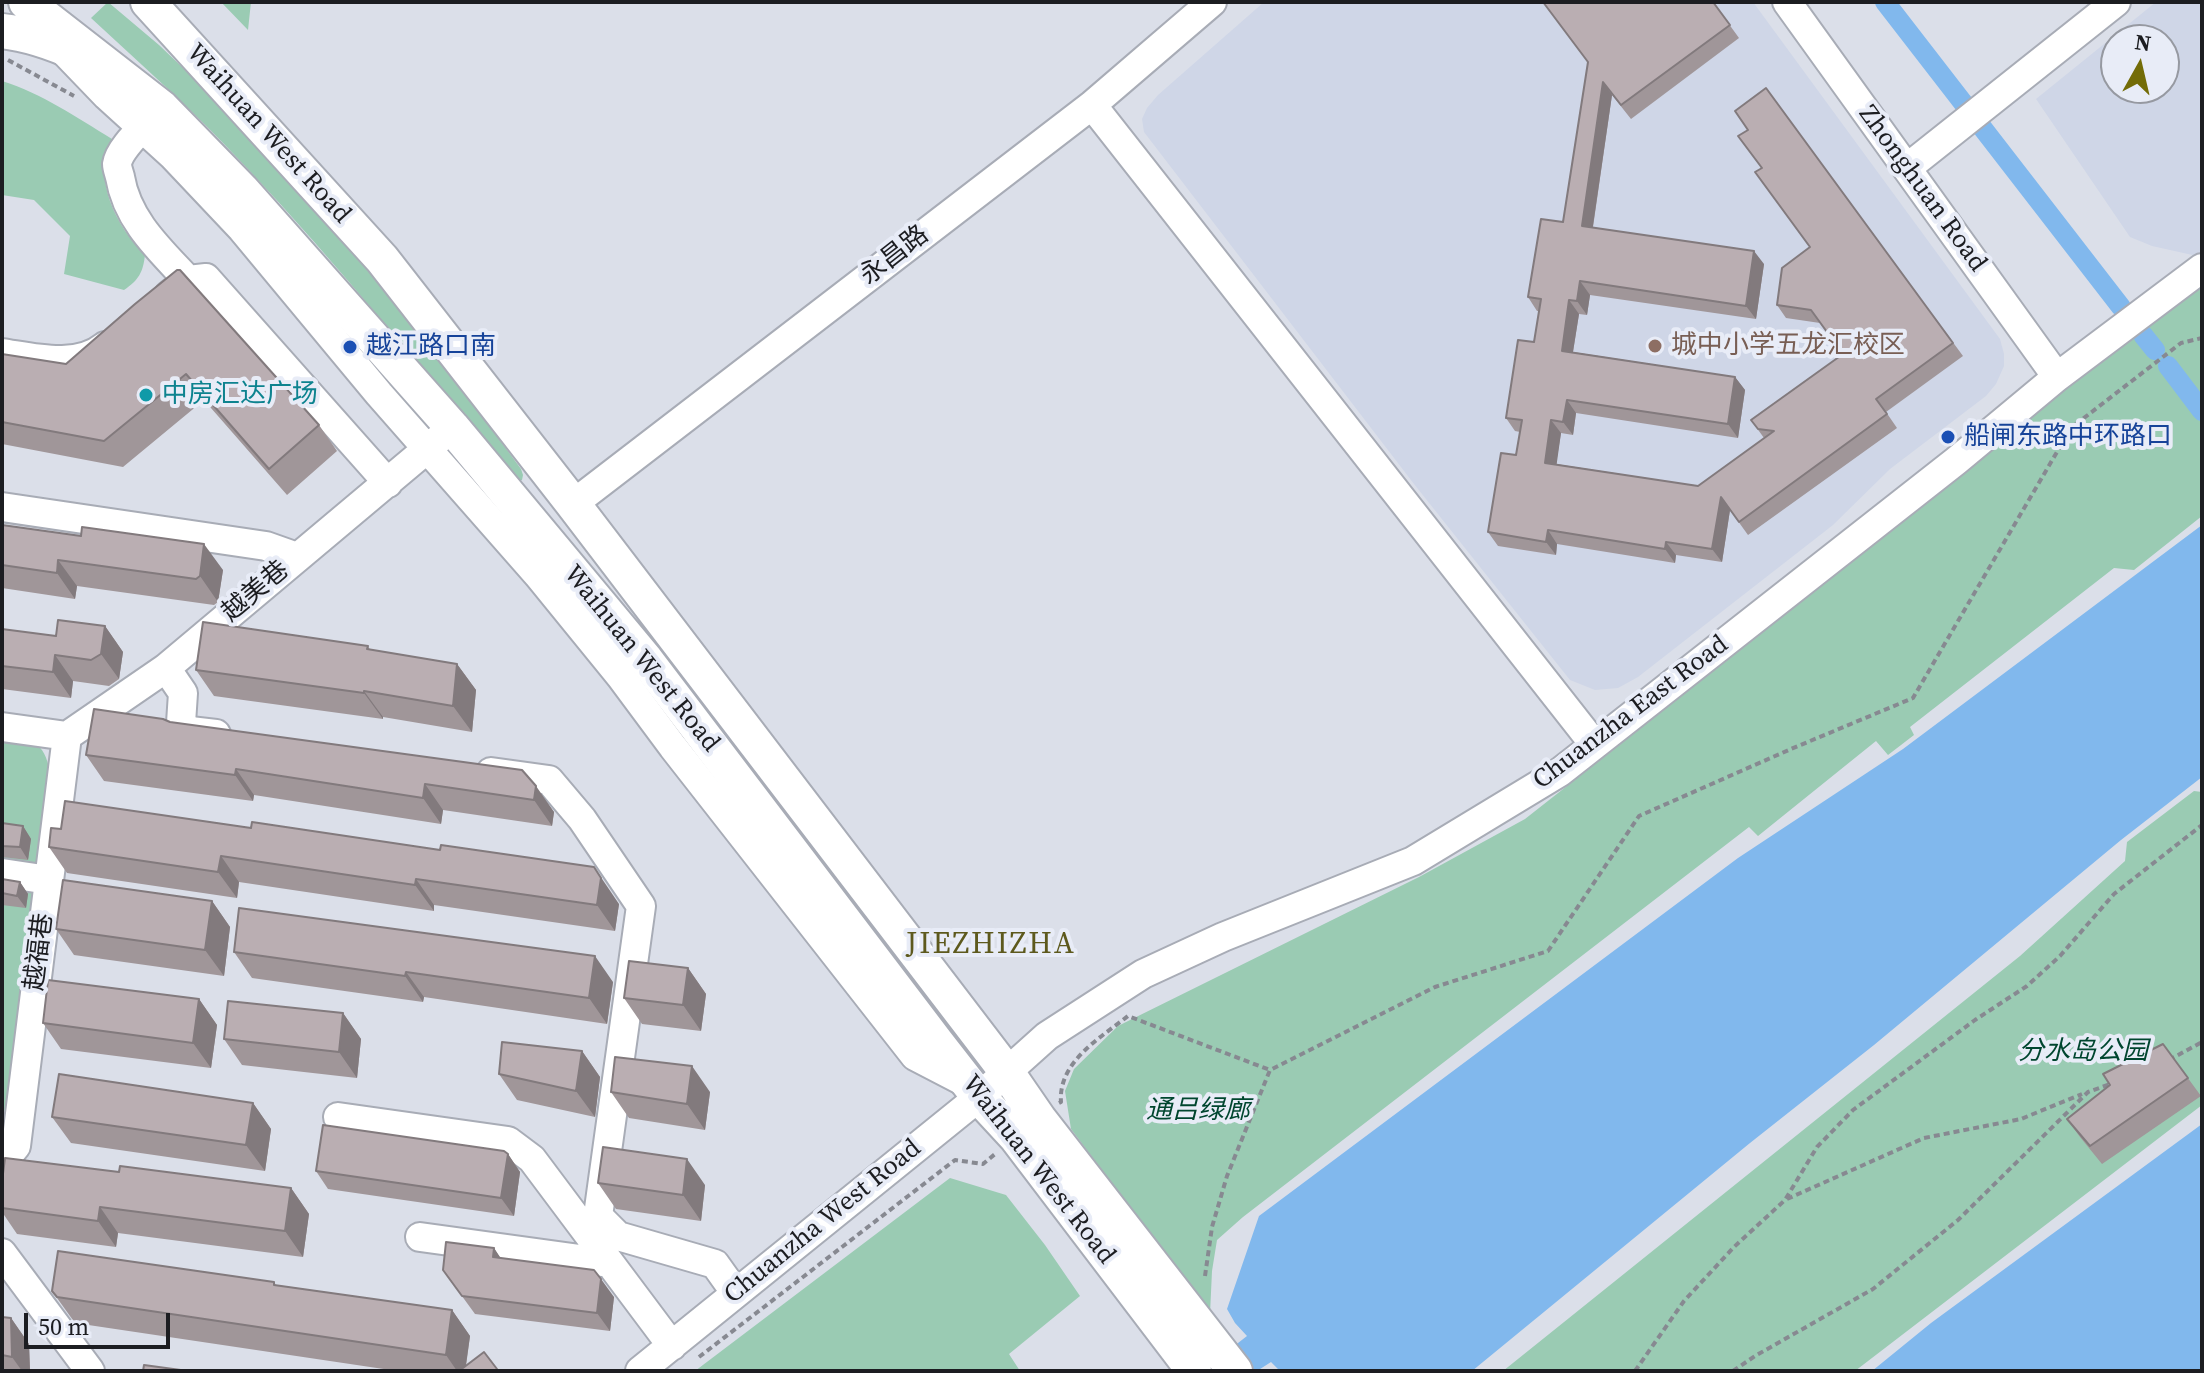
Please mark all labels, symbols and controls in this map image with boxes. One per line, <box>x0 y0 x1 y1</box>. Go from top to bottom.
north arrow <box>2100 24 2180 104</box>
text: N <box>2133 26 2153 58</box>
street label: Waihuan West Road <box>179 38 357 230</box>
street label: Zhonghuan Road <box>1851 100 1993 278</box>
street label: 永昌路 <box>855 220 935 292</box>
place label: 城中小学五龙汇校区 <box>1671 330 1905 362</box>
place label: 越江路口南 <box>366 331 496 363</box>
marker: 城中小学五龙汇校区 <box>1646 337 1664 355</box>
marker: 越江路口南 <box>341 338 359 356</box>
place label: 中房汇达广场 <box>162 379 318 411</box>
marker: 中房汇达广场 <box>137 386 155 404</box>
place label: 船闸东路中环路口 <box>1964 421 2172 453</box>
marker: 船闸东路中环路口 <box>1939 428 1957 446</box>
street label: 越美巷 <box>216 555 296 629</box>
street label: Waihuan West Road <box>556 559 726 759</box>
street label: Chuanzha East Road <box>1527 629 1735 797</box>
street label: 越福巷 <box>20 911 60 993</box>
district label: JIEZHIZHA <box>906 927 1076 963</box>
park label: 分水岛公园 <box>2018 1036 2148 1068</box>
street label: Waihuan West Road <box>955 1069 1121 1271</box>
park label: 通吕绿廊 <box>1146 1095 1250 1127</box>
street label: Chuanzha West Road <box>718 1133 928 1311</box>
scale bar <box>28 1297 174 1347</box>
text: 50 m <box>38 1310 89 1343</box>

